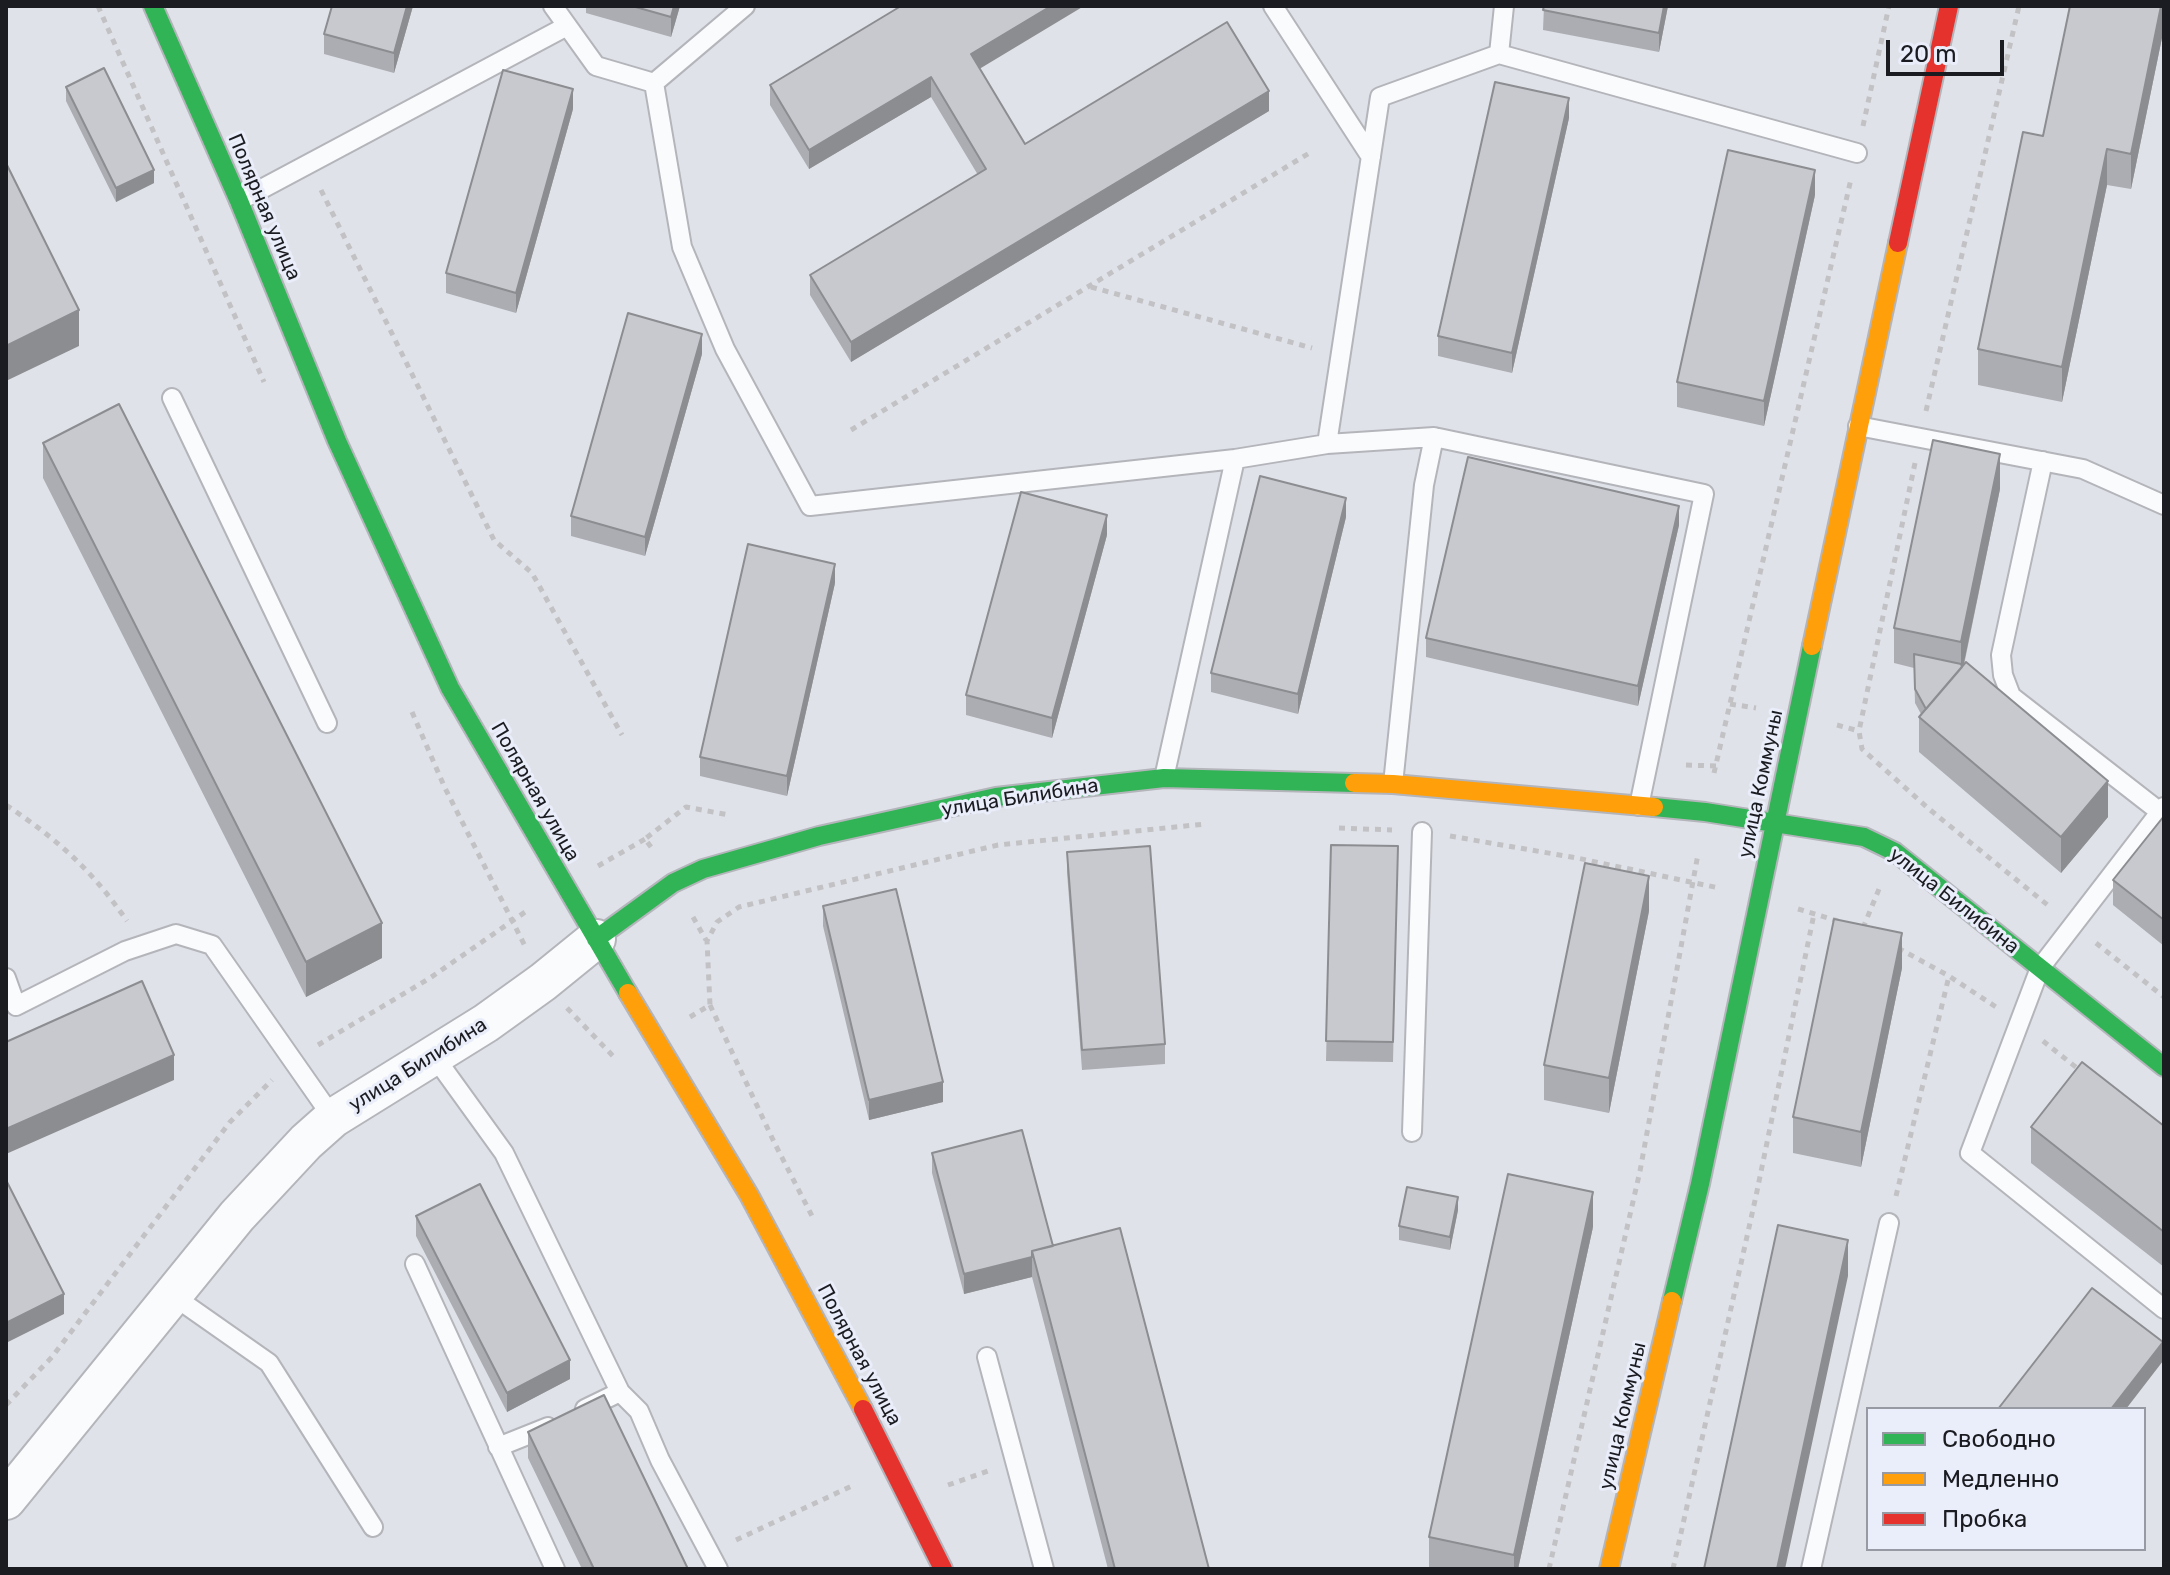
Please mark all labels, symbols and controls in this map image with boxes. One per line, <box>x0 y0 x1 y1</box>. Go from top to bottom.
scale bar <box>1890 24 2008 74</box>
text: 20 m <box>1900 40 1957 68</box>
street label: Полярная улица <box>222 130 306 284</box>
street label: улица Коммуны <box>1734 708 1788 860</box>
street label: Полярная улица <box>485 718 585 866</box>
street label: улица Билибина <box>940 774 1100 822</box>
street label: улица Билибина <box>1884 843 2024 959</box>
street label: улица Билибина <box>345 1013 491 1117</box>
street label: Полярная улица <box>812 1280 906 1430</box>
street label: улица Коммуны <box>1594 1340 1652 1492</box>
legend <box>1866 1407 2146 1551</box>
text: Свободно <box>1942 1425 2056 1453</box>
text: Медленно <box>1942 1465 2059 1493</box>
text: Пробка <box>1942 1505 2027 1533</box>

